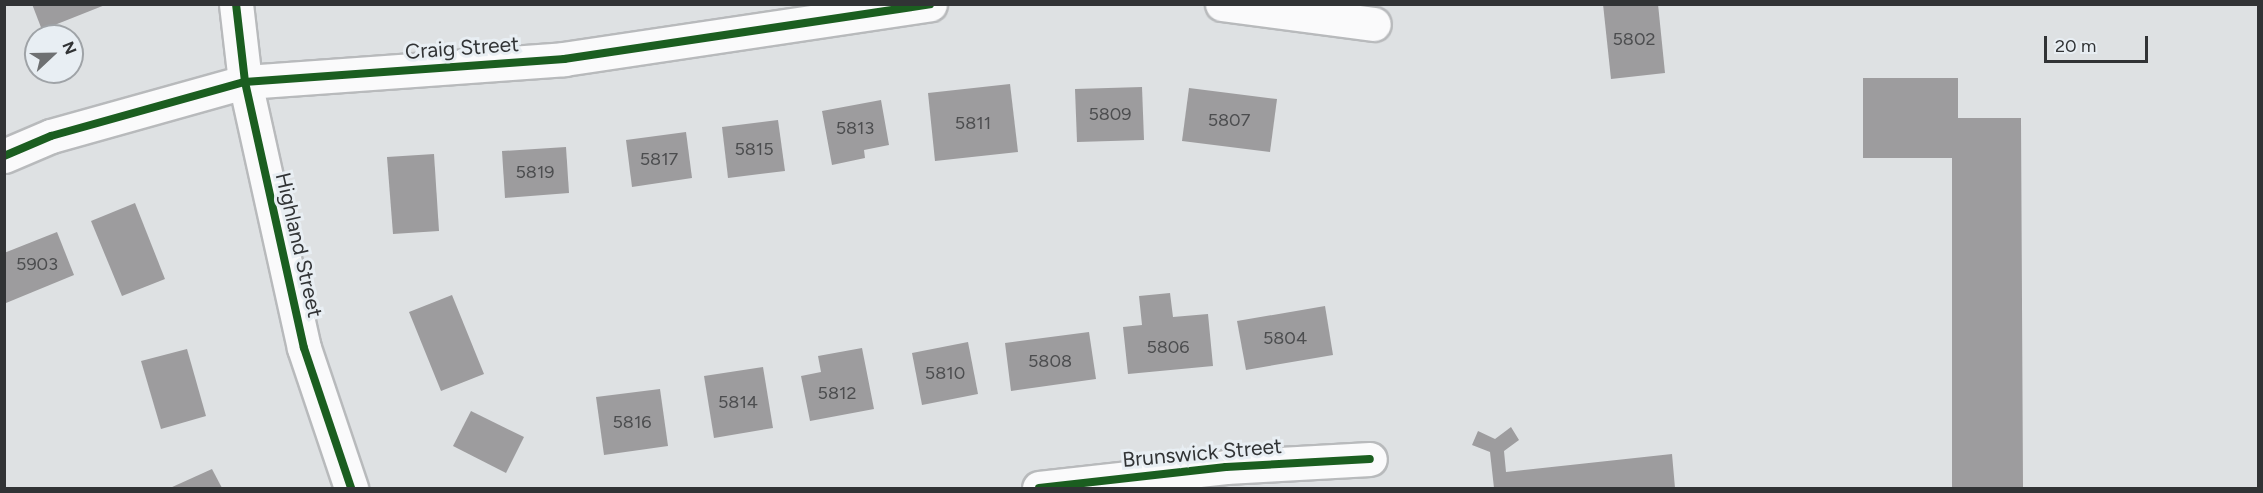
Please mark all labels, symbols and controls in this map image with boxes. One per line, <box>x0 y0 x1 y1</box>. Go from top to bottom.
north arrow <box>24 24 84 84</box>
scale bar <box>2047 24 2150 62</box>
house number: 5802 <box>1612 28 1656 50</box>
street label: Craig Street <box>404 31 520 65</box>
text: 20 m <box>2055 35 2096 57</box>
text: N <box>58 39 80 57</box>
house number: 5809 <box>1088 103 1132 125</box>
house number: 5807 <box>1208 109 1250 131</box>
house number: 5811 <box>955 112 991 134</box>
house number: 5813 <box>836 117 874 139</box>
house number: 5815 <box>734 138 774 160</box>
house number: 5817 <box>640 148 678 170</box>
house number: 5819 <box>515 161 555 183</box>
street label: Highland Street <box>270 170 328 320</box>
house number: 5903 <box>16 253 58 275</box>
house number: 5804 <box>1263 327 1307 349</box>
house number: 5806 <box>1146 336 1190 358</box>
house number: 5808 <box>1028 350 1072 372</box>
house number: 5810 <box>925 362 965 384</box>
house number: 5812 <box>818 382 856 404</box>
house number: 5814 <box>718 391 758 413</box>
house number: 5816 <box>612 411 652 433</box>
street label: Brunswick Street <box>1121 433 1283 473</box>

